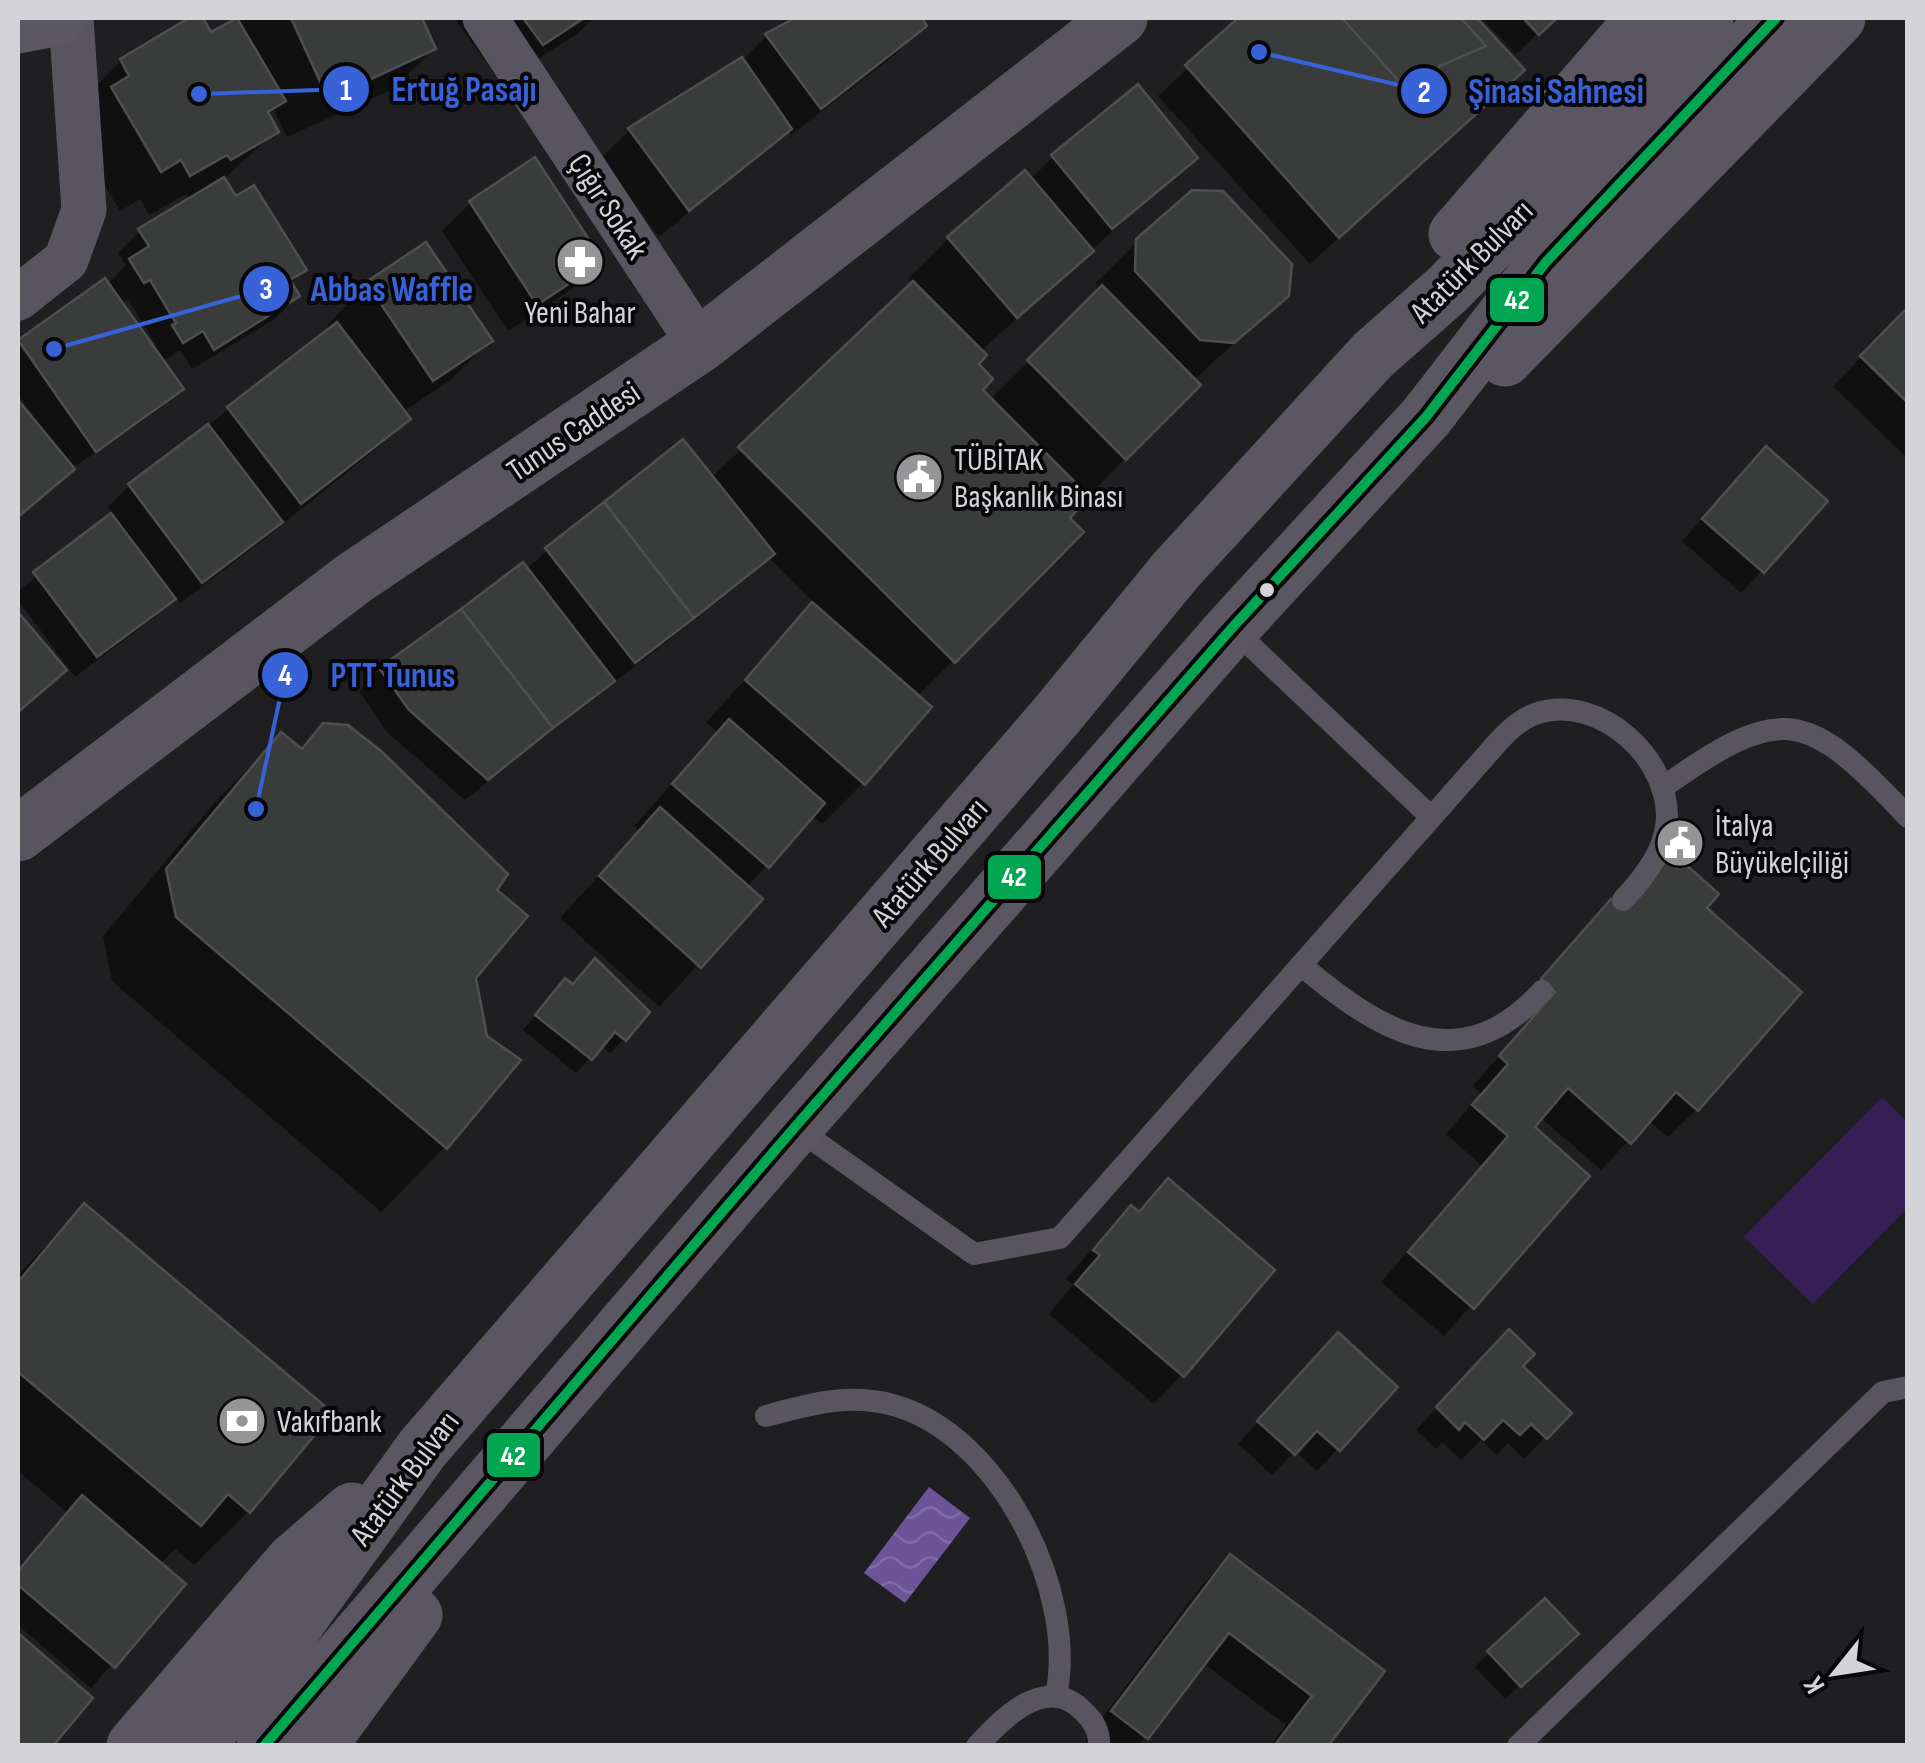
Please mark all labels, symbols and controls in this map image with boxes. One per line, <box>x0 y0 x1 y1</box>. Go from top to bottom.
callout: Ertuğ Pasajı <box>321 57 557 122</box>
callout: Şinasi Sahnesi <box>1399 59 1664 124</box>
text: Ertuğ Pasajı <box>391 69 537 112</box>
text: Şinasi Sahnesi <box>1468 71 1644 114</box>
text: 1 <box>340 73 352 109</box>
text: 2 <box>1417 75 1431 111</box>
street label: Çığır Sokak <box>559 147 656 267</box>
street label: Atatürk Bulvarı <box>1402 192 1542 333</box>
pharmacy icon: Yeni Bahar <box>554 236 606 288</box>
callout: Abbas Waffle <box>241 256 493 321</box>
text: Abbas Waffle <box>310 269 473 312</box>
text: 3 <box>259 272 273 308</box>
line badge: 42 <box>1488 276 1546 324</box>
text: 42 <box>1504 284 1530 317</box>
place label: Yeni Bahar <box>524 294 636 333</box>
street label: Tunus Caddesi <box>500 374 648 491</box>
place label: TÜBİTAK Başkanlık Binası <box>954 441 1123 517</box>
public building icon: TÜBİTAK Başkanlık Binası <box>893 451 945 503</box>
unlabelled marker <box>1257 580 1277 600</box>
callout: PTT Tunus <box>260 642 475 707</box>
text: PTT Tunus <box>331 655 455 698</box>
text: 4 <box>278 658 292 694</box>
street label: Atatürk Bulvarı <box>863 790 997 936</box>
place label: İtalya Büyükelçiliği <box>1715 807 1849 883</box>
public building icon: İtalya Büyükelçiliği <box>1654 817 1706 869</box>
line badge: 42 <box>986 853 1043 901</box>
text: 42 <box>1001 861 1027 894</box>
bank icon: Vakıfbank <box>216 1395 268 1447</box>
place label: Vakıfbank <box>277 1403 382 1442</box>
street label: Atatürk Bulvarı <box>341 1404 468 1555</box>
line badge: 42 <box>485 1431 542 1479</box>
text: 42 <box>500 1440 526 1473</box>
north arrow <box>1785 1623 1885 1723</box>
text: K <box>1797 1670 1832 1699</box>

